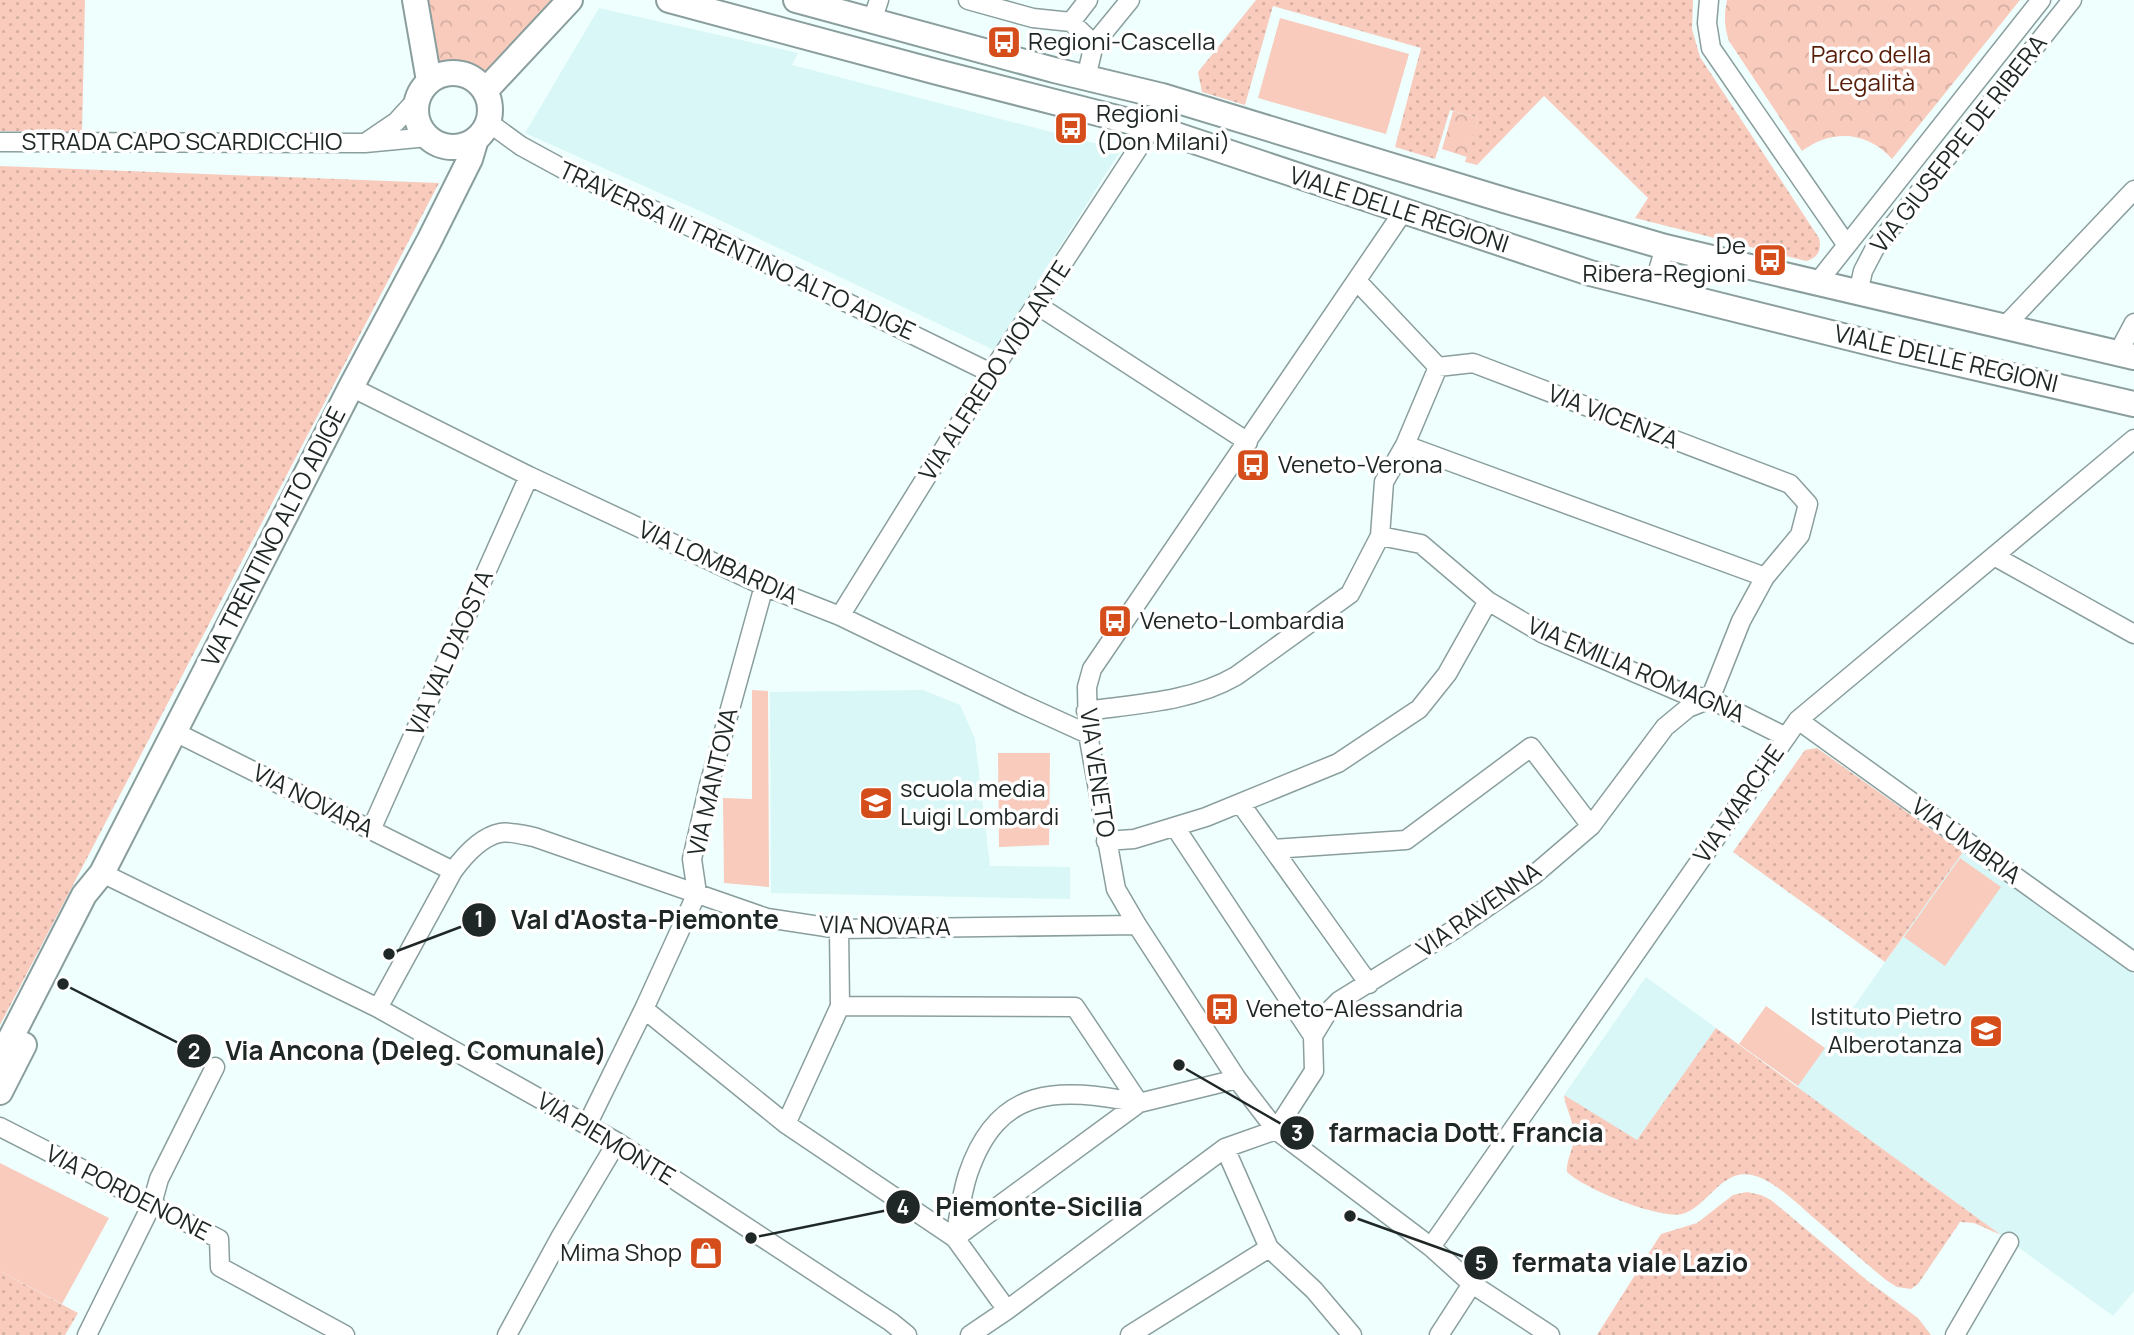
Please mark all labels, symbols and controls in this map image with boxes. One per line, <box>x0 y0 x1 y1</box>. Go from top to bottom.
bus stop icon: Regioni-Cascella <box>985 23 1023 61</box>
place label: Regioni-Cascella <box>1028 24 1216 57</box>
street label: VIA GIUSEPPE DE RIBERA <box>1862 27 2054 259</box>
park label: Parco della Legalità <box>1811 37 1931 98</box>
place label: Regioni (Don Milani) <box>1096 96 1230 157</box>
bus stop icon: Regioni (Don Milani) <box>1052 109 1090 147</box>
street label: STRADA CAPO SCARDICCHIO <box>22 124 342 157</box>
street label: TRAVERSA III TRENTINO ALTO ADIGE <box>554 152 921 347</box>
street label: VIALE DELLE REGIONI <box>1286 158 1513 260</box>
place label: De Ribera-Regioni <box>1582 228 1746 289</box>
bus stop icon: De Ribera-Regioni <box>1751 241 1789 279</box>
street label: VIA ALFREDO VIOLANTE <box>910 254 1077 487</box>
street label: VIALE DELLE REGIONI <box>1831 316 2062 399</box>
street label: VIA VICENZA <box>1543 376 1684 456</box>
street label: VIA TRENTINO ALTO ADIGE <box>193 401 353 672</box>
bus stop icon: Veneto-Verona <box>1234 446 1272 484</box>
place label: Veneto-Verona <box>1278 447 1443 480</box>
street label: VIA LOMBARDIA <box>634 512 804 612</box>
street label: VIA VAL D'AOSTA <box>397 564 500 741</box>
bus stop icon: Veneto-Lombardia <box>1096 602 1134 640</box>
place label: Veneto-Lombardia <box>1140 603 1344 636</box>
street label: VIA EMILIA ROMAGNA <box>1523 608 1750 729</box>
street label: VIA MANTOVA <box>678 704 745 859</box>
street label: VIA VENETO <box>1073 706 1124 839</box>
street label: VIA MARCHE <box>1685 737 1791 869</box>
street label: VIA NOVARA <box>248 755 380 844</box>
place label: scuola media Luigi Lombardi <box>900 771 1059 832</box>
school or university icon: scuola media Luigi Lombardi <box>857 784 895 822</box>
street label: VIA UMBRIA <box>1906 789 2028 891</box>
street label: VIA RAVENNA <box>1409 854 1547 964</box>
callout: Val d'Aosta-Piemonte <box>462 896 793 943</box>
text: Val d'Aosta-Piemonte <box>511 901 779 937</box>
text: 1 <box>474 905 484 933</box>
street label: VIA NOVARA <box>819 907 951 942</box>
bus stop icon: Veneto-Alessandria <box>1203 990 1241 1028</box>
place label: Veneto-Alessandria <box>1246 991 1463 1024</box>
place label: Istituto Pietro Alberotanza <box>1810 999 1962 1060</box>
school or university icon: Istituto Pietro Alberotanza <box>1967 1012 2005 1050</box>
callout: Via Ancona (Deleg. Comunale) <box>176 1028 621 1075</box>
text: Via Ancona (Deleg. Comunale) <box>225 1032 607 1068</box>
text: 2 <box>188 1037 200 1065</box>
street label: VIA PIEMONTE <box>531 1083 682 1192</box>
callout: farmacia Dott. Francia <box>1280 1110 1618 1157</box>
text: farmacia Dott. Francia <box>1328 1114 1604 1150</box>
text: 3 <box>1291 1119 1303 1147</box>
street label: VIA PORDENONE <box>41 1136 217 1247</box>
callout: Piemonte-Sicilia <box>886 1184 1156 1231</box>
text: Piemonte-Sicilia <box>935 1188 1143 1224</box>
text: 4 <box>897 1193 909 1221</box>
shop icon: Mima Shop <box>687 1234 725 1272</box>
place label: Mima Shop <box>560 1235 682 1268</box>
callout: fermata viale Lazio <box>1463 1240 1762 1287</box>
text: fermata viale Lazio <box>1512 1244 1748 1280</box>
text: 5 <box>1475 1249 1487 1277</box>

